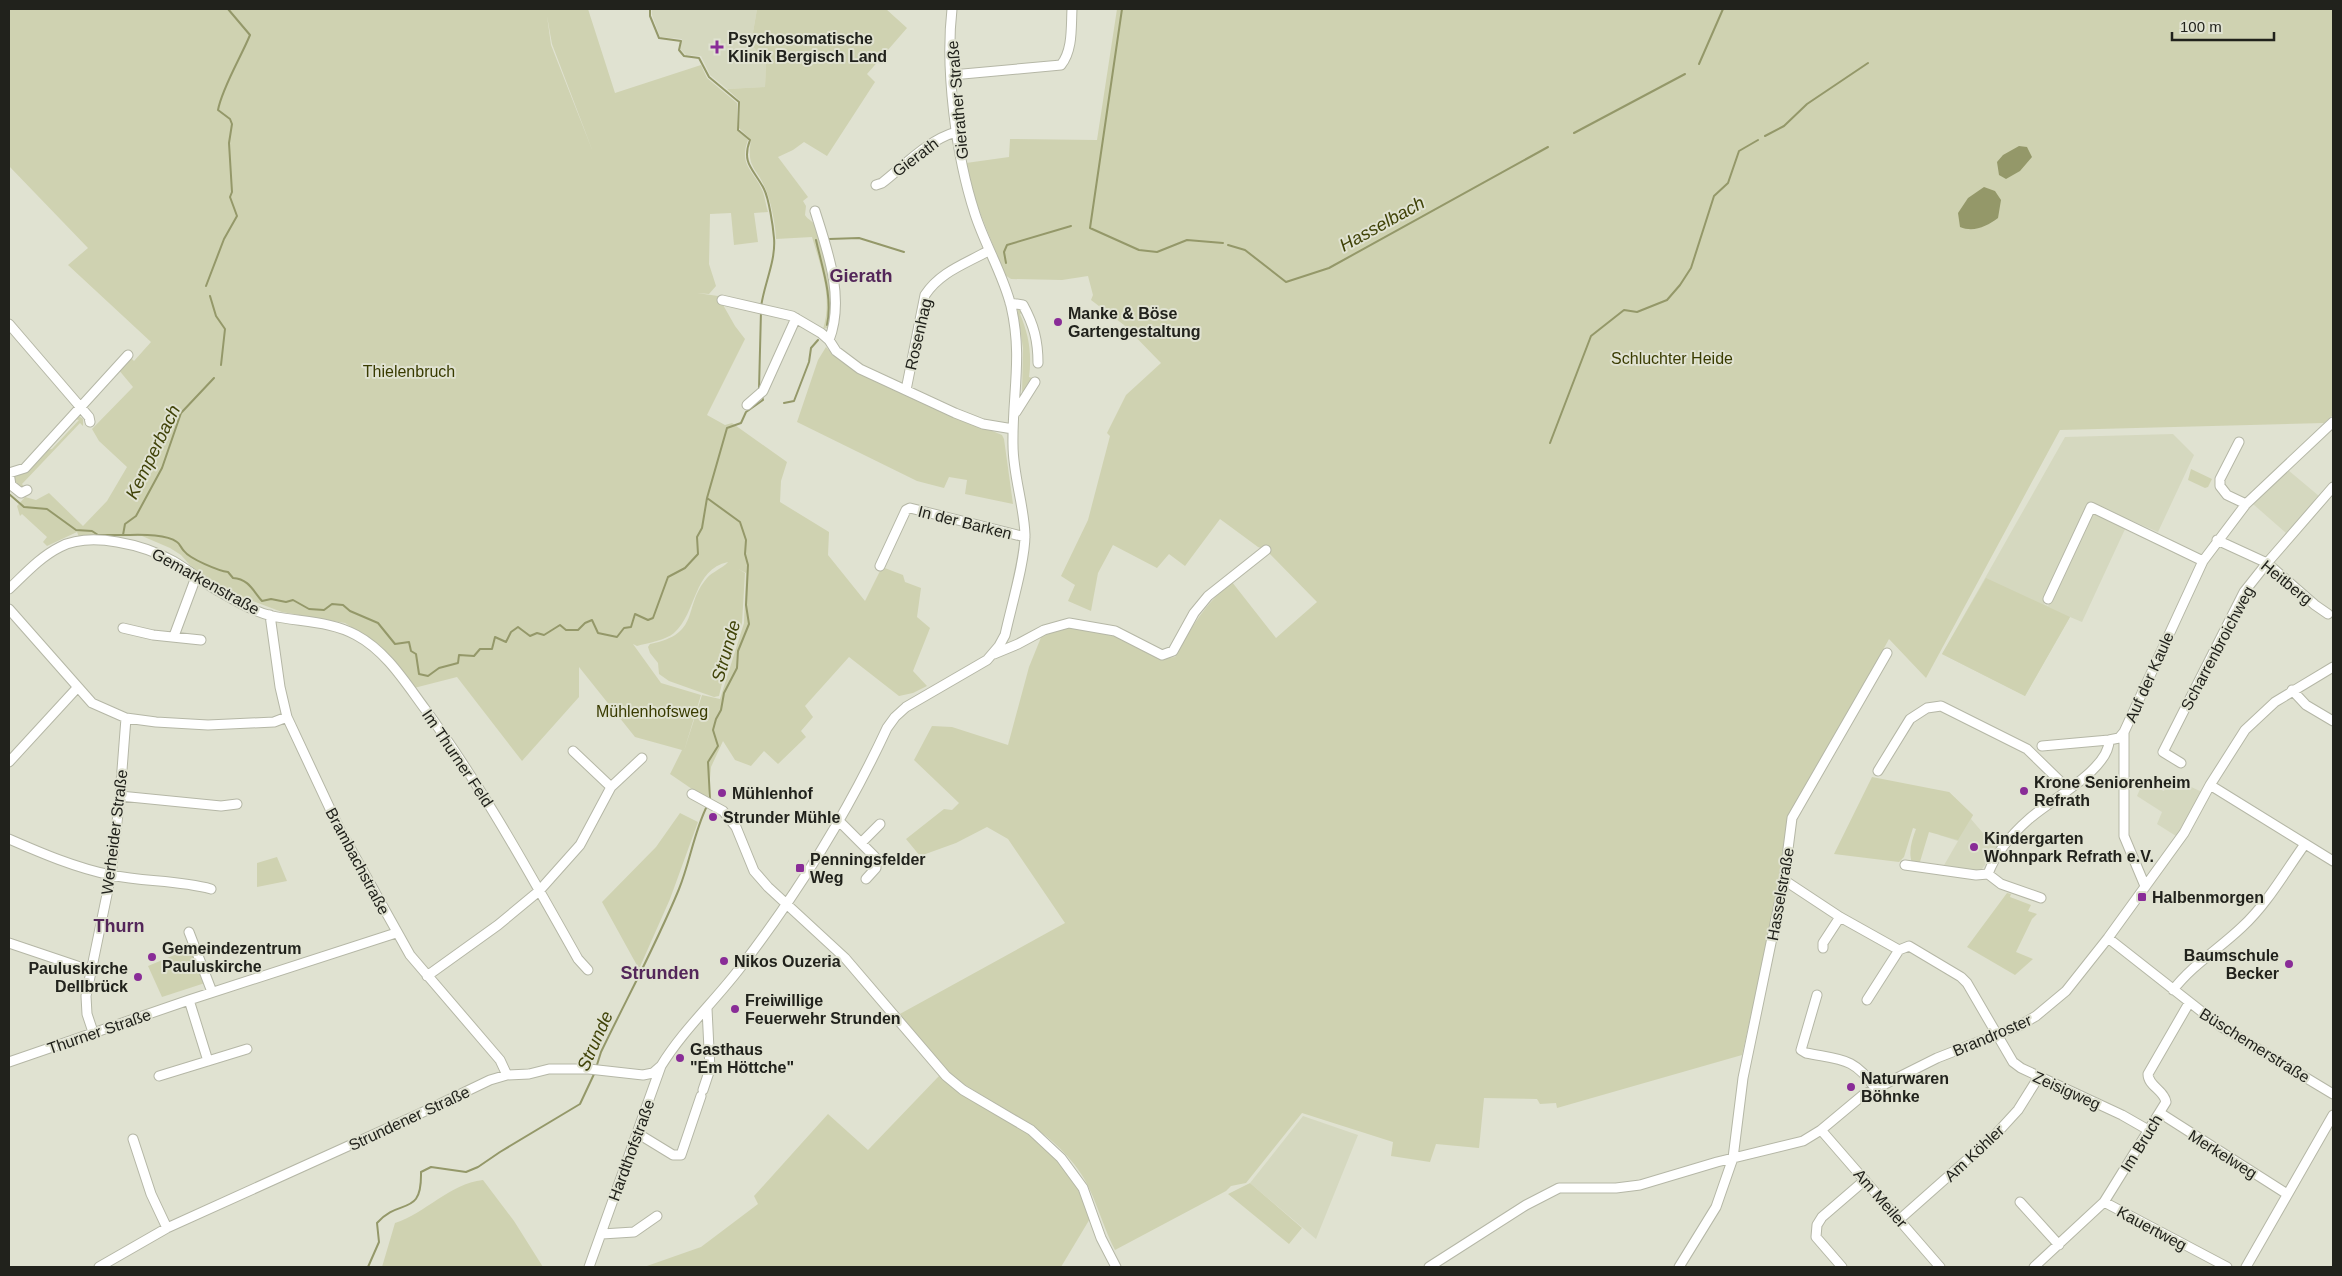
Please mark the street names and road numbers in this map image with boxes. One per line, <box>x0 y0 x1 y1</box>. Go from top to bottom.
street label: Gierather Straße <box>944 40 971 160</box>
street label: Gierath <box>889 135 941 180</box>
street label: Rosenhag <box>902 297 935 372</box>
street label: In der Barken <box>916 503 1014 542</box>
street label: Gemarkenstraße <box>149 545 262 618</box>
street label: Heitberg <box>2258 557 2316 608</box>
street label: Scharrenbroichweg <box>2178 583 2257 713</box>
street label: Auf der Kaule <box>2122 629 2177 725</box>
street label: Im Thurner Feld <box>419 706 496 810</box>
street label: Werheider Straße <box>98 768 131 896</box>
street label: Brambachstraße <box>322 805 393 918</box>
street label: Hasselstraße <box>1764 846 1797 942</box>
street label: Büschemerstraße <box>2197 1005 2313 1086</box>
street label: Thurner Straße <box>45 1006 153 1057</box>
street label: Brandroster <box>1950 1011 2035 1060</box>
street label: Zeisigweg <box>2030 1068 2103 1113</box>
street label: Strundener Straße <box>346 1083 473 1154</box>
street label: Hardthofstraße <box>605 1097 658 1203</box>
street label: Im Bruch <box>2117 1112 2166 1175</box>
street label: Am Köhler <box>1941 1121 2008 1185</box>
street label: Merkelweg <box>2185 1127 2260 1182</box>
street label: Am Meiler <box>1851 1166 1911 1232</box>
street label: Kauertweg <box>2114 1203 2190 1254</box>

